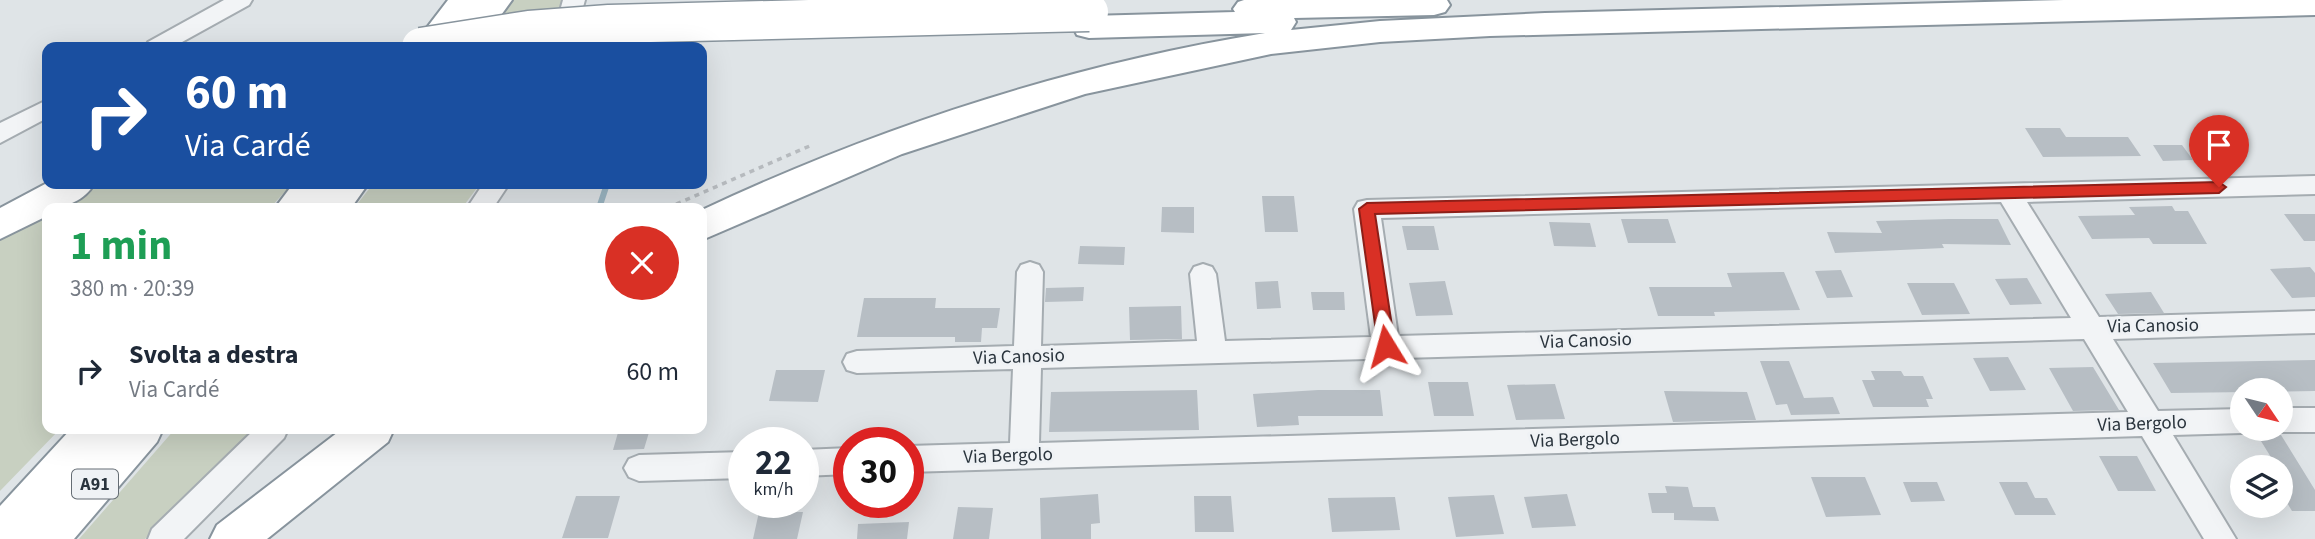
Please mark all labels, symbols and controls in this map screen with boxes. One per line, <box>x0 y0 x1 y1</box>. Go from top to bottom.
text: 60 m <box>185 58 289 128</box>
icon: right <box>70 70 161 161</box>
pin <box>2189 115 2249 187</box>
text: Via Cardé <box>185 123 311 169</box>
icon: arrive <box>2200 126 2238 164</box>
text: 1 min <box>70 216 172 276</box>
button: close <box>605 226 679 300</box>
text: 380 m · 20:39 <box>70 272 194 305</box>
position arrow <box>1349 309 1423 383</box>
street label: Via Canosio <box>2107 312 2199 340</box>
street label: Via Canosio <box>1540 326 1632 356</box>
text: Svolta a destra <box>129 336 299 373</box>
street label: Via Canosio <box>973 342 1065 372</box>
icon: right <box>70 352 108 390</box>
text: 60 m <box>626 353 679 390</box>
text: Via Cardé <box>129 373 219 406</box>
north arrow <box>2230 378 2292 441</box>
map controls <box>2230 378 2293 518</box>
street label: Via Bergolo <box>2097 409 2187 439</box>
street label: Via Bergolo <box>1530 425 1620 455</box>
speed limit sign: 30 <box>833 427 924 518</box>
text: 22 <box>755 438 792 488</box>
street label: Via Bergolo <box>963 441 1053 471</box>
button: layers <box>2230 455 2293 518</box>
road number: A91 <box>72 470 118 498</box>
text: km/h <box>754 477 793 502</box>

